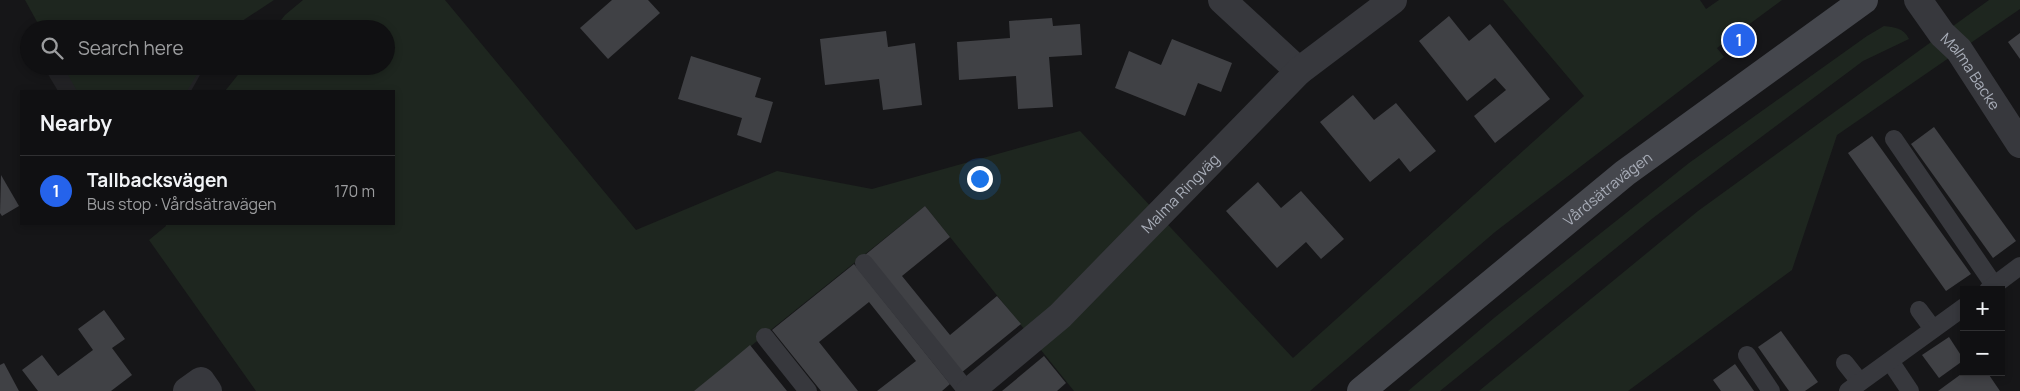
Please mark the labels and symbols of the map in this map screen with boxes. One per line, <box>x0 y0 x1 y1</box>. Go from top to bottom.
pin: 1 <box>1723 21 1755 59</box>
street label: Malma Backe <box>1936 28 2006 114</box>
street label: Vårdsätravägen <box>1559 146 1656 230</box>
street label: Malma Ringväg <box>1136 149 1224 237</box>
your location <box>967 166 993 192</box>

